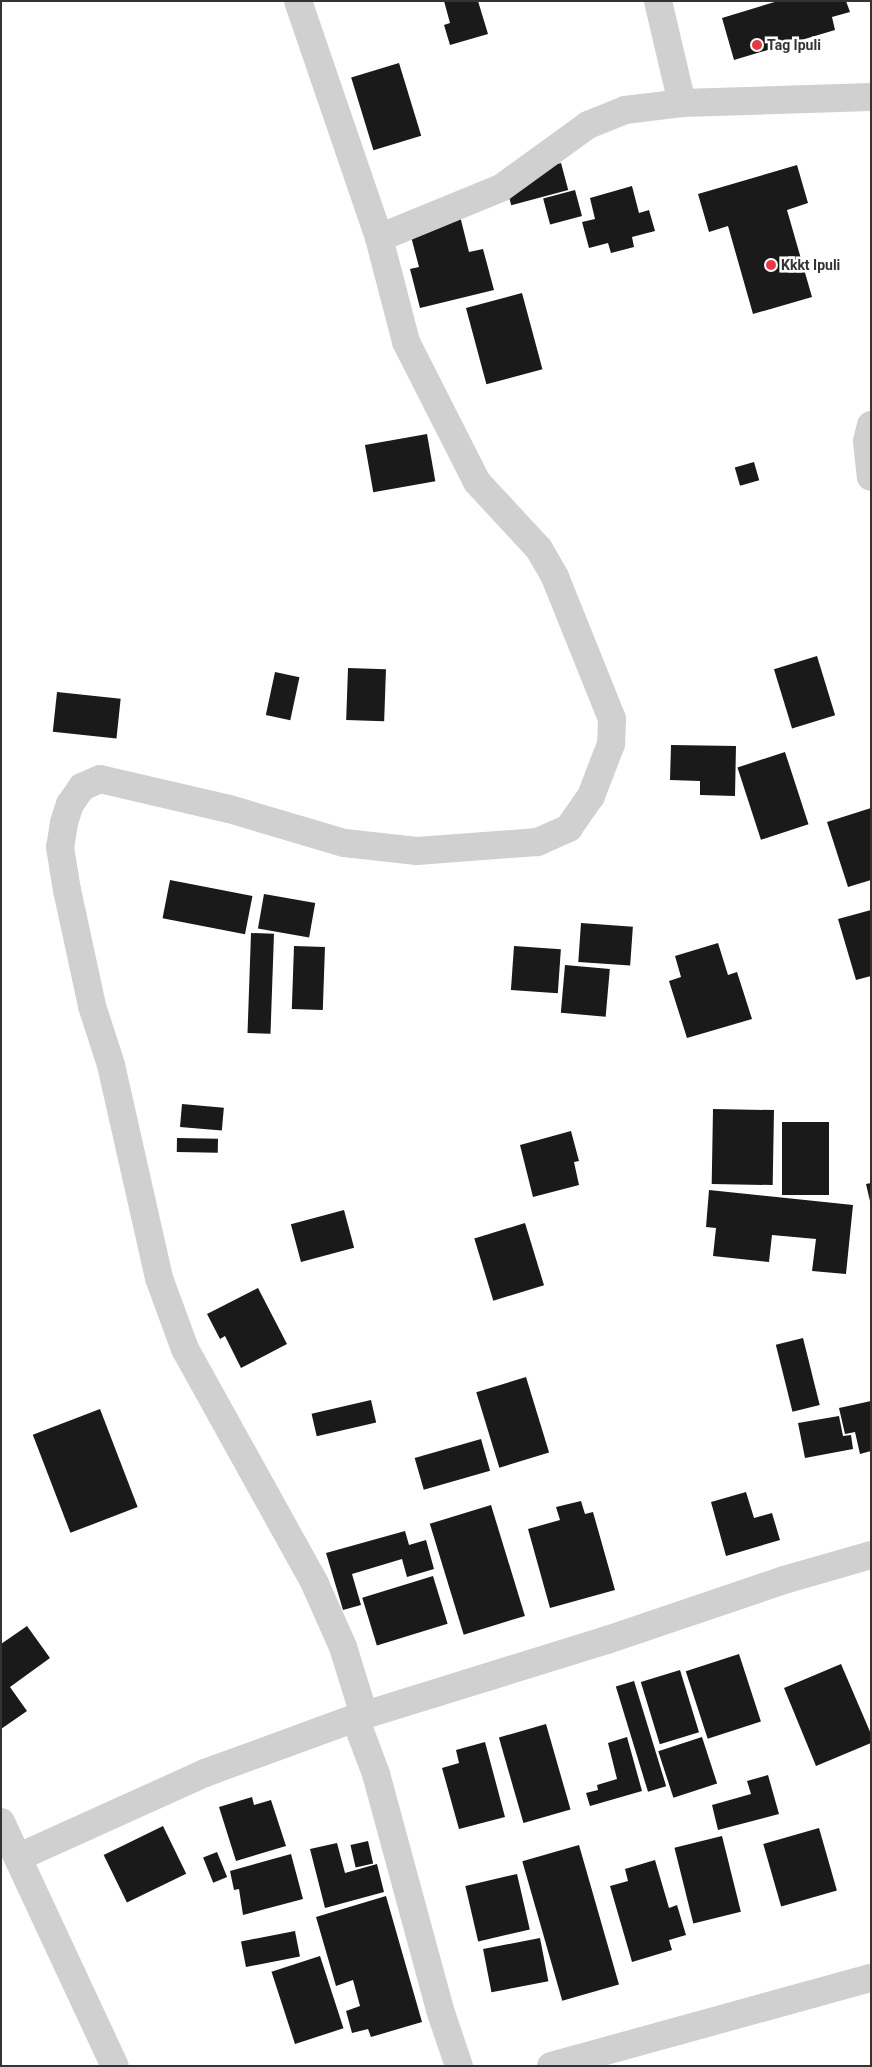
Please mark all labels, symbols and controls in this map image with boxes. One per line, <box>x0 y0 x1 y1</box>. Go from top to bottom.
place label: Tag Ipuli <box>767 37 821 53</box>
marker: Tag Ipuli <box>751 39 763 51</box>
place label: Kkkt Ipuli <box>781 257 840 273</box>
marker: Kkkt Ipuli <box>765 259 777 271</box>

